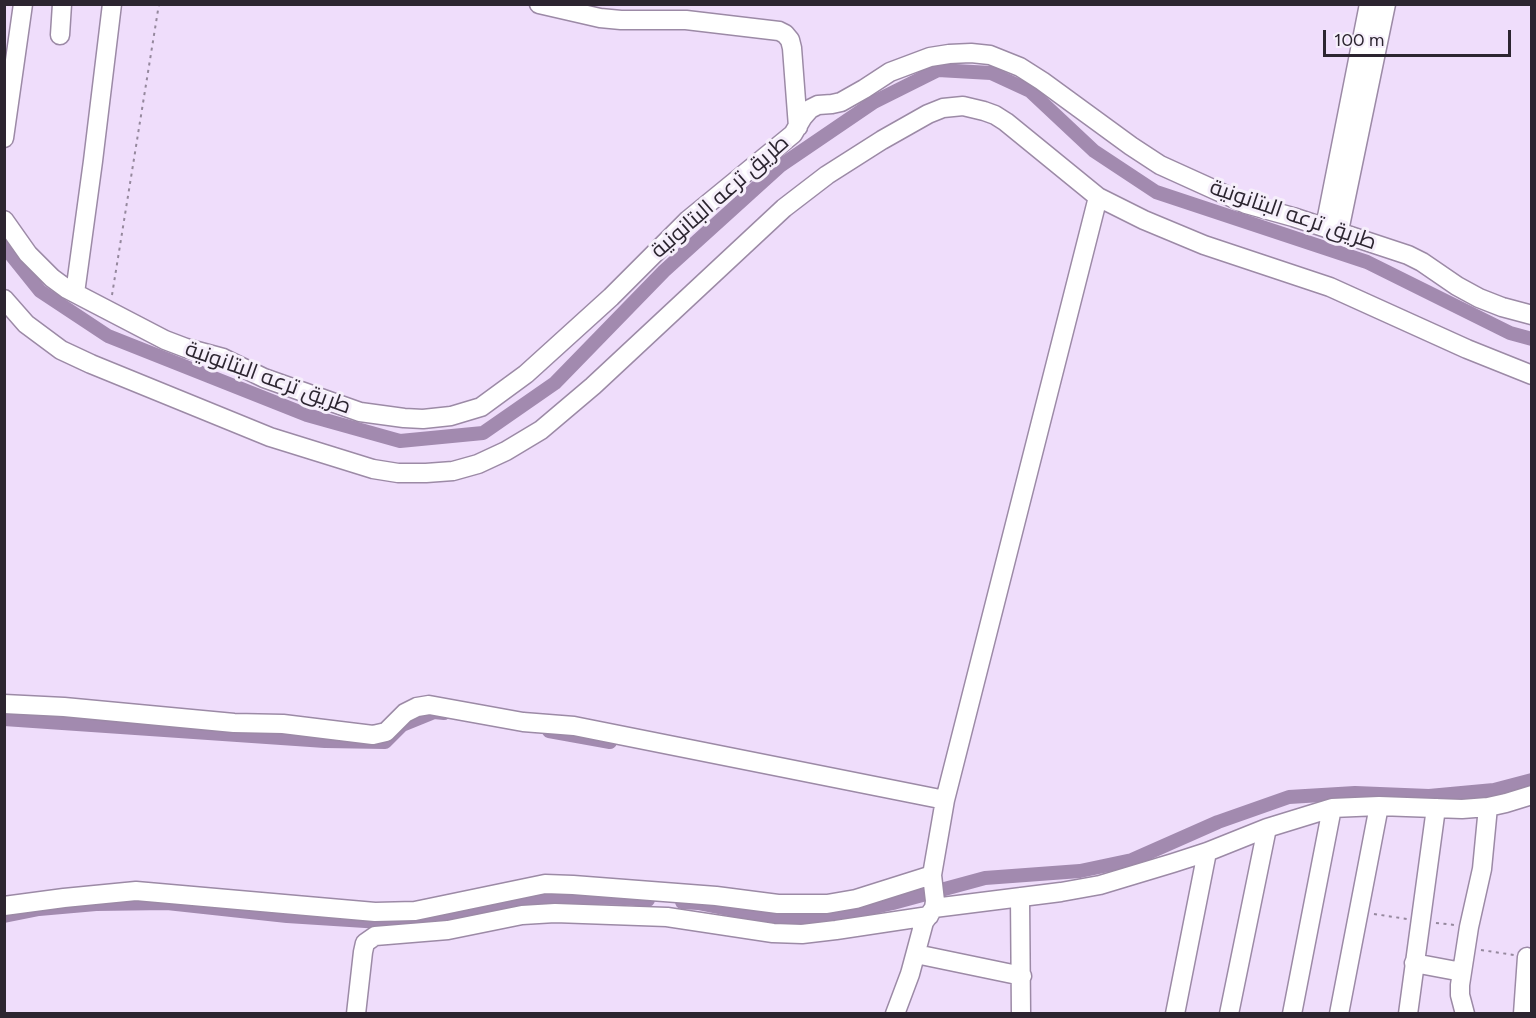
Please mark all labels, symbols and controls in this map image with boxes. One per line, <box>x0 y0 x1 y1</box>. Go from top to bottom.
scale bar <box>1326 18 1514 56</box>
text: 100 m <box>1334 29 1384 51</box>
street label: طريق ترعه البتانونية <box>646 130 794 264</box>
street label: طريق ترعه البتانونية <box>1206 174 1380 256</box>
street label: طريق ترعه البتانونية <box>182 336 354 420</box>

